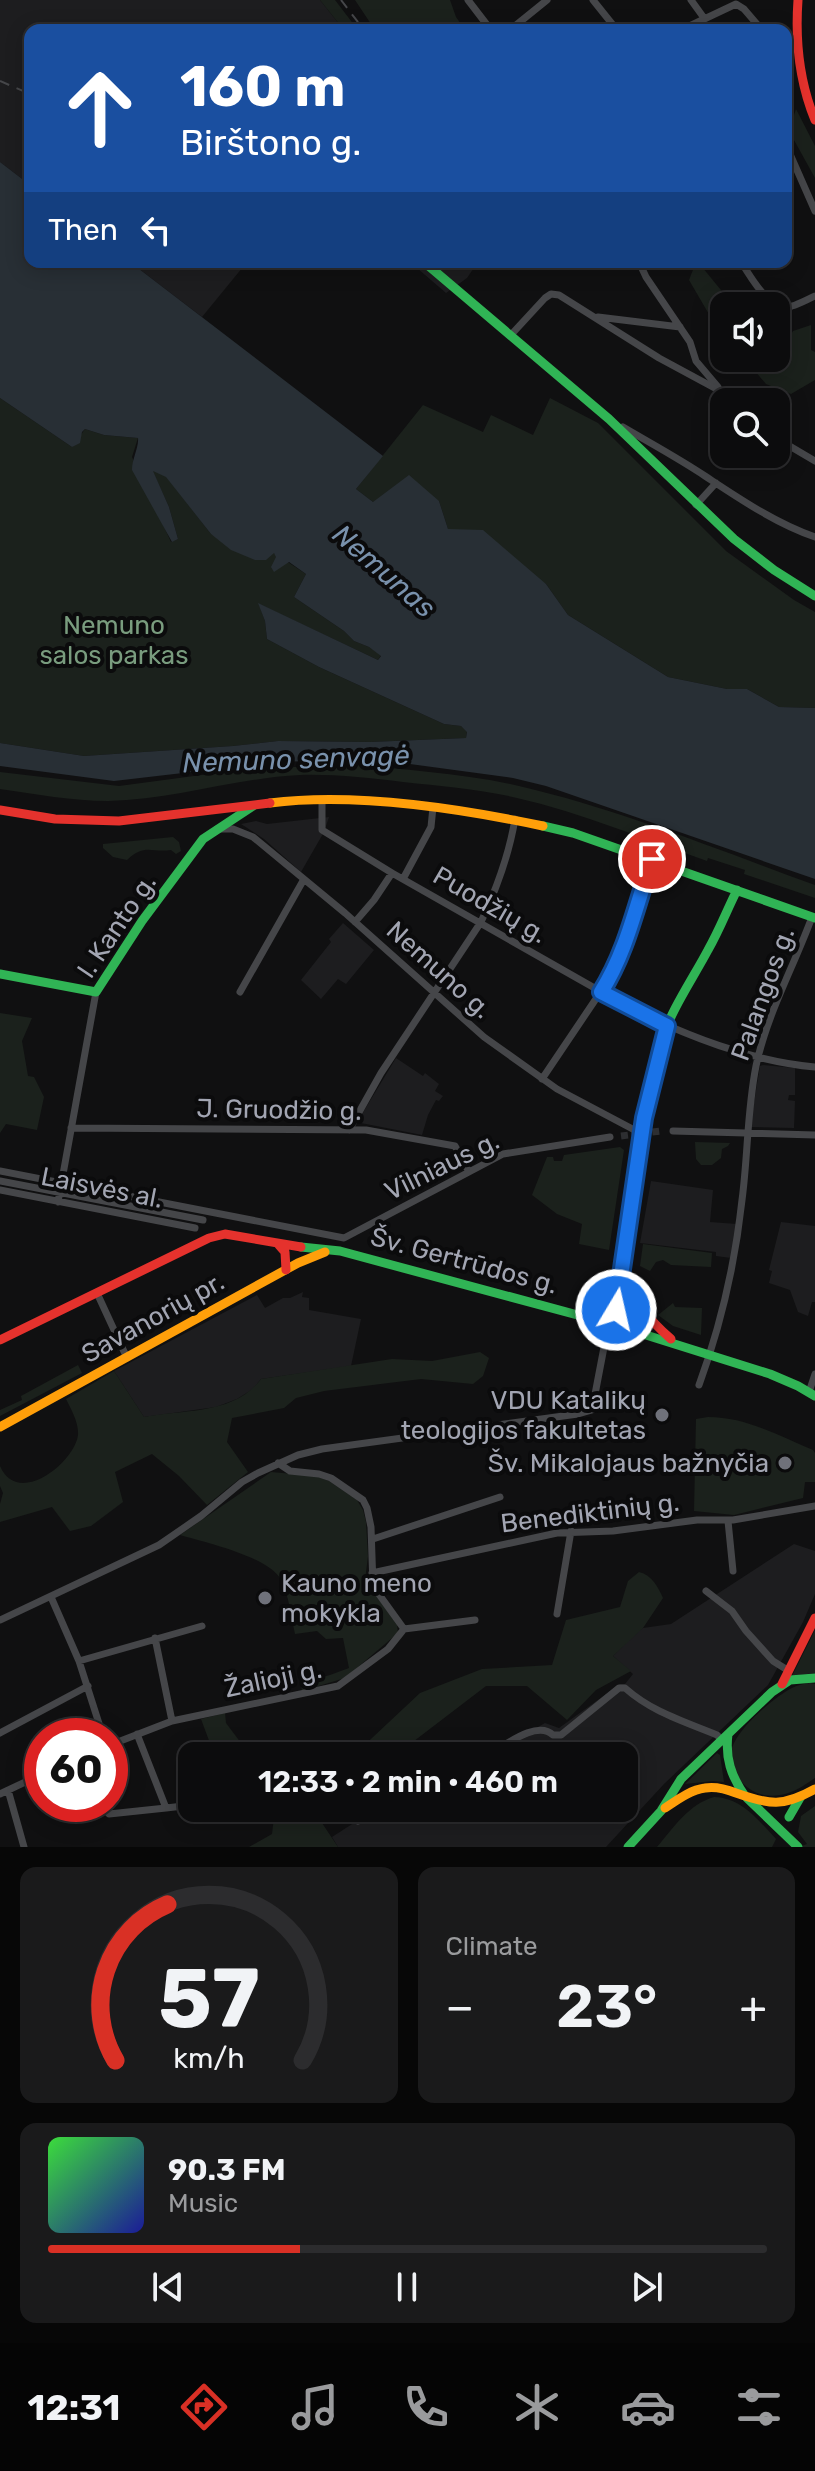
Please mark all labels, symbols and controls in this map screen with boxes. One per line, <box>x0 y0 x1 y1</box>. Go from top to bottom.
text: 160 m <box>180 54 346 120</box>
icon: ahead <box>48 56 152 160</box>
text: Birštono g. <box>180 121 361 164</box>
icon: left <box>134 208 178 252</box>
text: Then <box>48 212 118 248</box>
map controls <box>710 292 790 468</box>
button: sound <box>710 292 790 372</box>
button: search <box>710 388 790 468</box>
water label: Nemunas <box>326 518 442 624</box>
park label: Nemuno salos parkas <box>40 610 188 671</box>
water label: Nemuno senvagė <box>182 739 411 779</box>
pin <box>618 825 686 893</box>
icon: arrive <box>630 837 674 881</box>
street label: Puodžių g. <box>428 860 552 950</box>
street label: I. Kanto g. <box>71 868 163 984</box>
street label: Nemuno g. <box>380 915 498 1025</box>
street label: Palangos g. <box>725 923 801 1065</box>
street label: J. Gruodžio g. <box>196 1093 362 1127</box>
street label: Vilniaus g. <box>380 1125 504 1207</box>
street label: Laisvės al. <box>38 1161 166 1215</box>
street label: Šv. Gertrūdos g. <box>367 1221 561 1301</box>
street label: Savanorių pr. <box>76 1266 230 1370</box>
position arrow <box>574 1268 658 1352</box>
place label: VDU Katalikų teologijos fakultetas <box>401 1385 646 1446</box>
marker: VDU Katalikų teologijos fakultetas <box>653 1406 671 1424</box>
place label: Šv. Mikalojaus bažnyčia <box>488 1448 769 1479</box>
marker: Šv. Mikalojaus bažnyčia <box>776 1454 794 1472</box>
street label: Benediktinių g. <box>499 1487 681 1539</box>
place label: Kauno meno mokykla <box>281 1568 432 1629</box>
marker: Kauno meno mokykla <box>256 1589 274 1607</box>
street label: Žalioji g. <box>221 1654 325 1704</box>
speed limit sign: 60 <box>24 1718 128 1822</box>
text: 12:33 · 2 min · 460 m <box>258 1764 558 1800</box>
text: Climate <box>446 1931 538 1962</box>
text: 57 <box>158 1949 259 2048</box>
text: 23° <box>556 1971 657 2042</box>
text: − <box>446 1981 474 2033</box>
text: + <box>740 1981 767 2033</box>
text: km/h <box>173 2041 244 2075</box>
text: 90.3 FM <box>168 2152 285 2188</box>
text: Music <box>168 2188 238 2219</box>
icon: previous <box>146 2265 190 2309</box>
icon: pause <box>385 2265 429 2309</box>
icon: next <box>625 2265 669 2309</box>
icon: directions <box>176 2379 232 2435</box>
icon: music <box>287 2379 343 2435</box>
icon: phone <box>398 2379 454 2435</box>
icon: climate <box>509 2379 565 2435</box>
icon: car <box>620 2379 676 2435</box>
icon: filters <box>731 2379 787 2435</box>
text: 12:31 <box>28 2386 121 2429</box>

